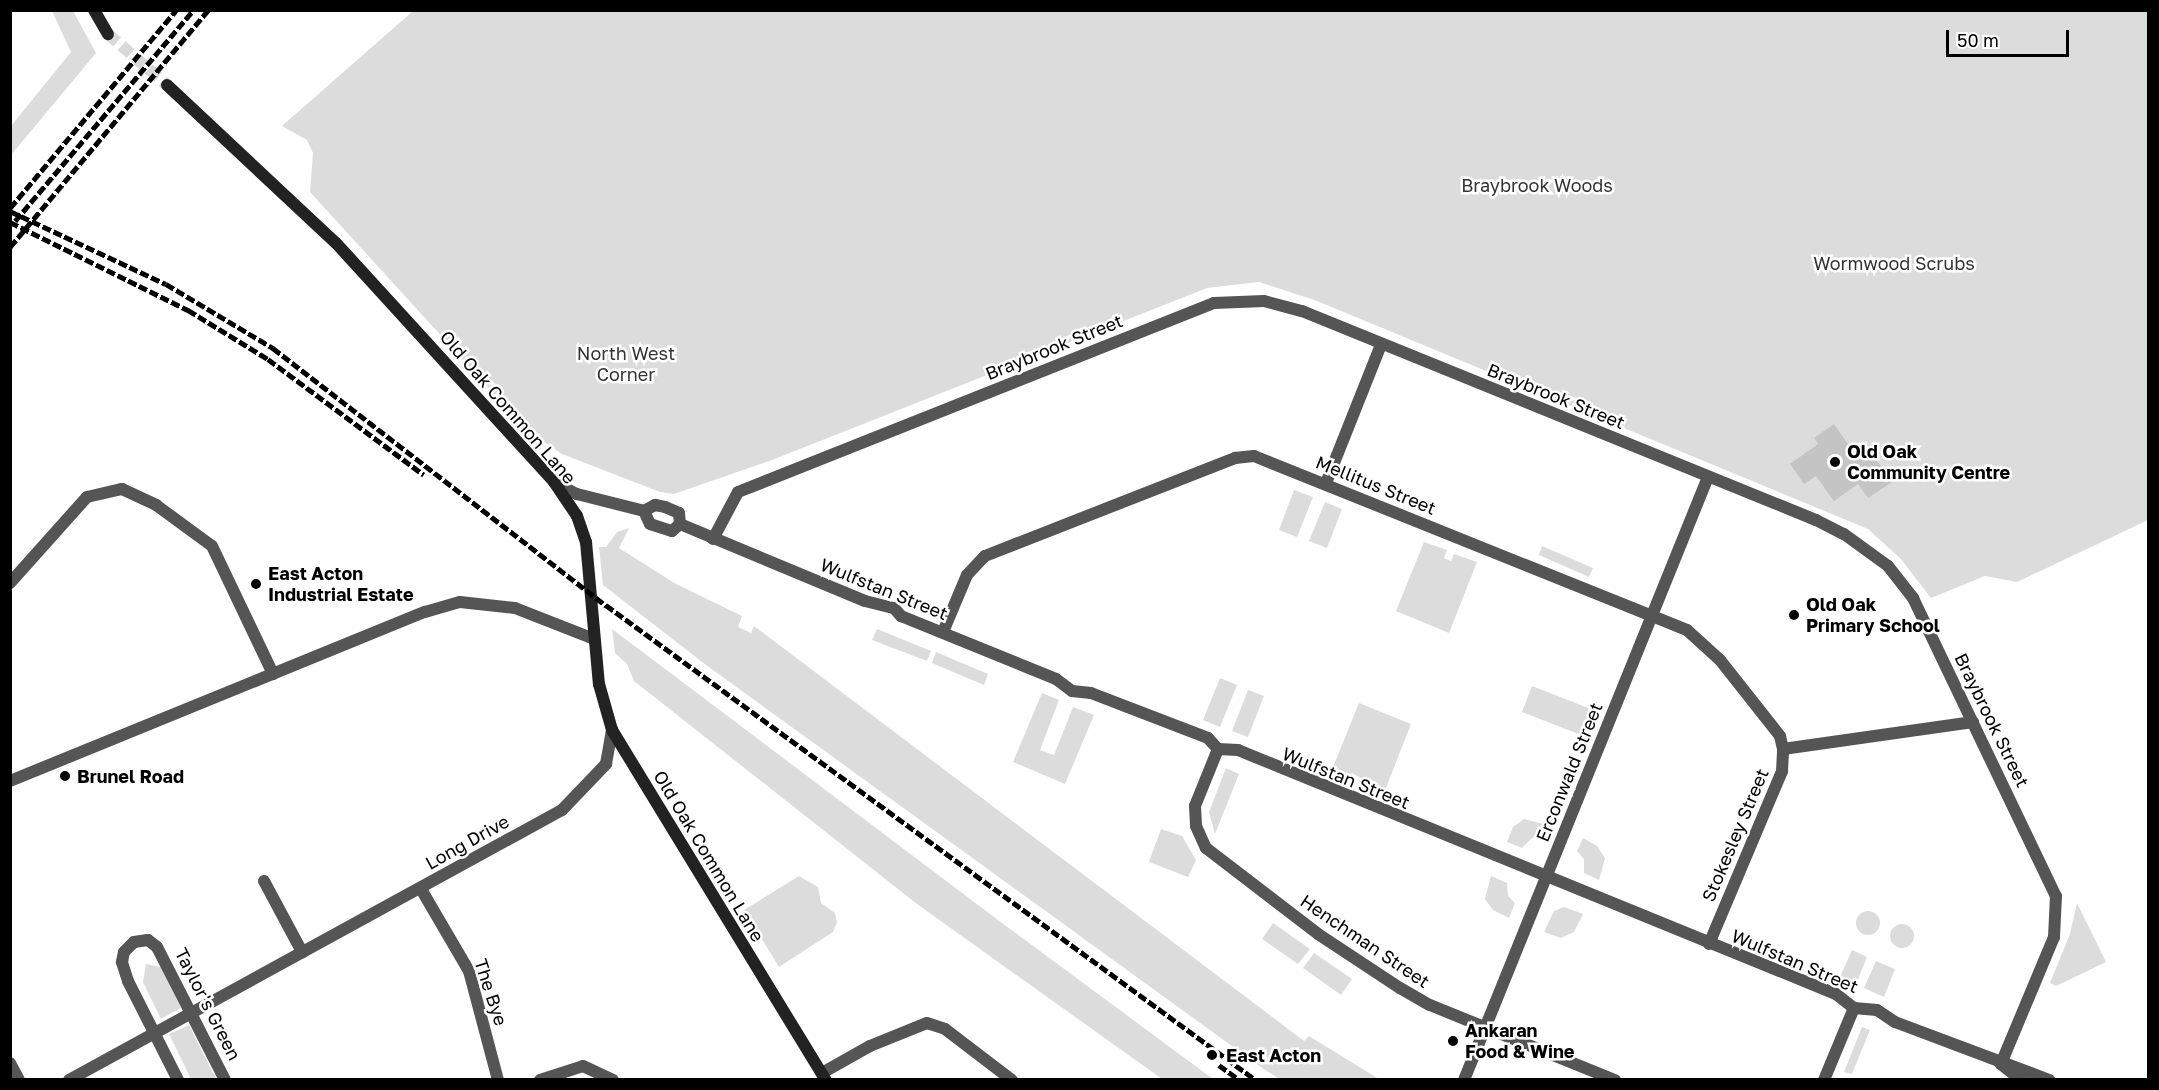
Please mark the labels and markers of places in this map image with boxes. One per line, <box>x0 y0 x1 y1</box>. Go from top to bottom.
place label: Old Oak Community Centre <box>1847 441 2010 484</box>
marker: Old Oak Community Centre <box>1828 455 1842 469</box>
place label: East Acton Industrial Estate <box>268 563 414 606</box>
marker: East Acton Industrial Estate <box>249 577 263 591</box>
place label: Old Oak Primary School <box>1806 594 1940 636</box>
marker: Old Oak Primary School <box>1787 608 1801 622</box>
place label: Brunel Road <box>77 765 184 787</box>
marker: Brunel Road <box>58 769 72 783</box>
place label: Ankaran Food & Wine <box>1465 1020 1574 1062</box>
marker: Ankaran Food & Wine <box>1446 1034 1460 1048</box>
place label: East Acton <box>1226 1044 1321 1066</box>
marker: East Acton <box>1203 1046 1221 1064</box>

